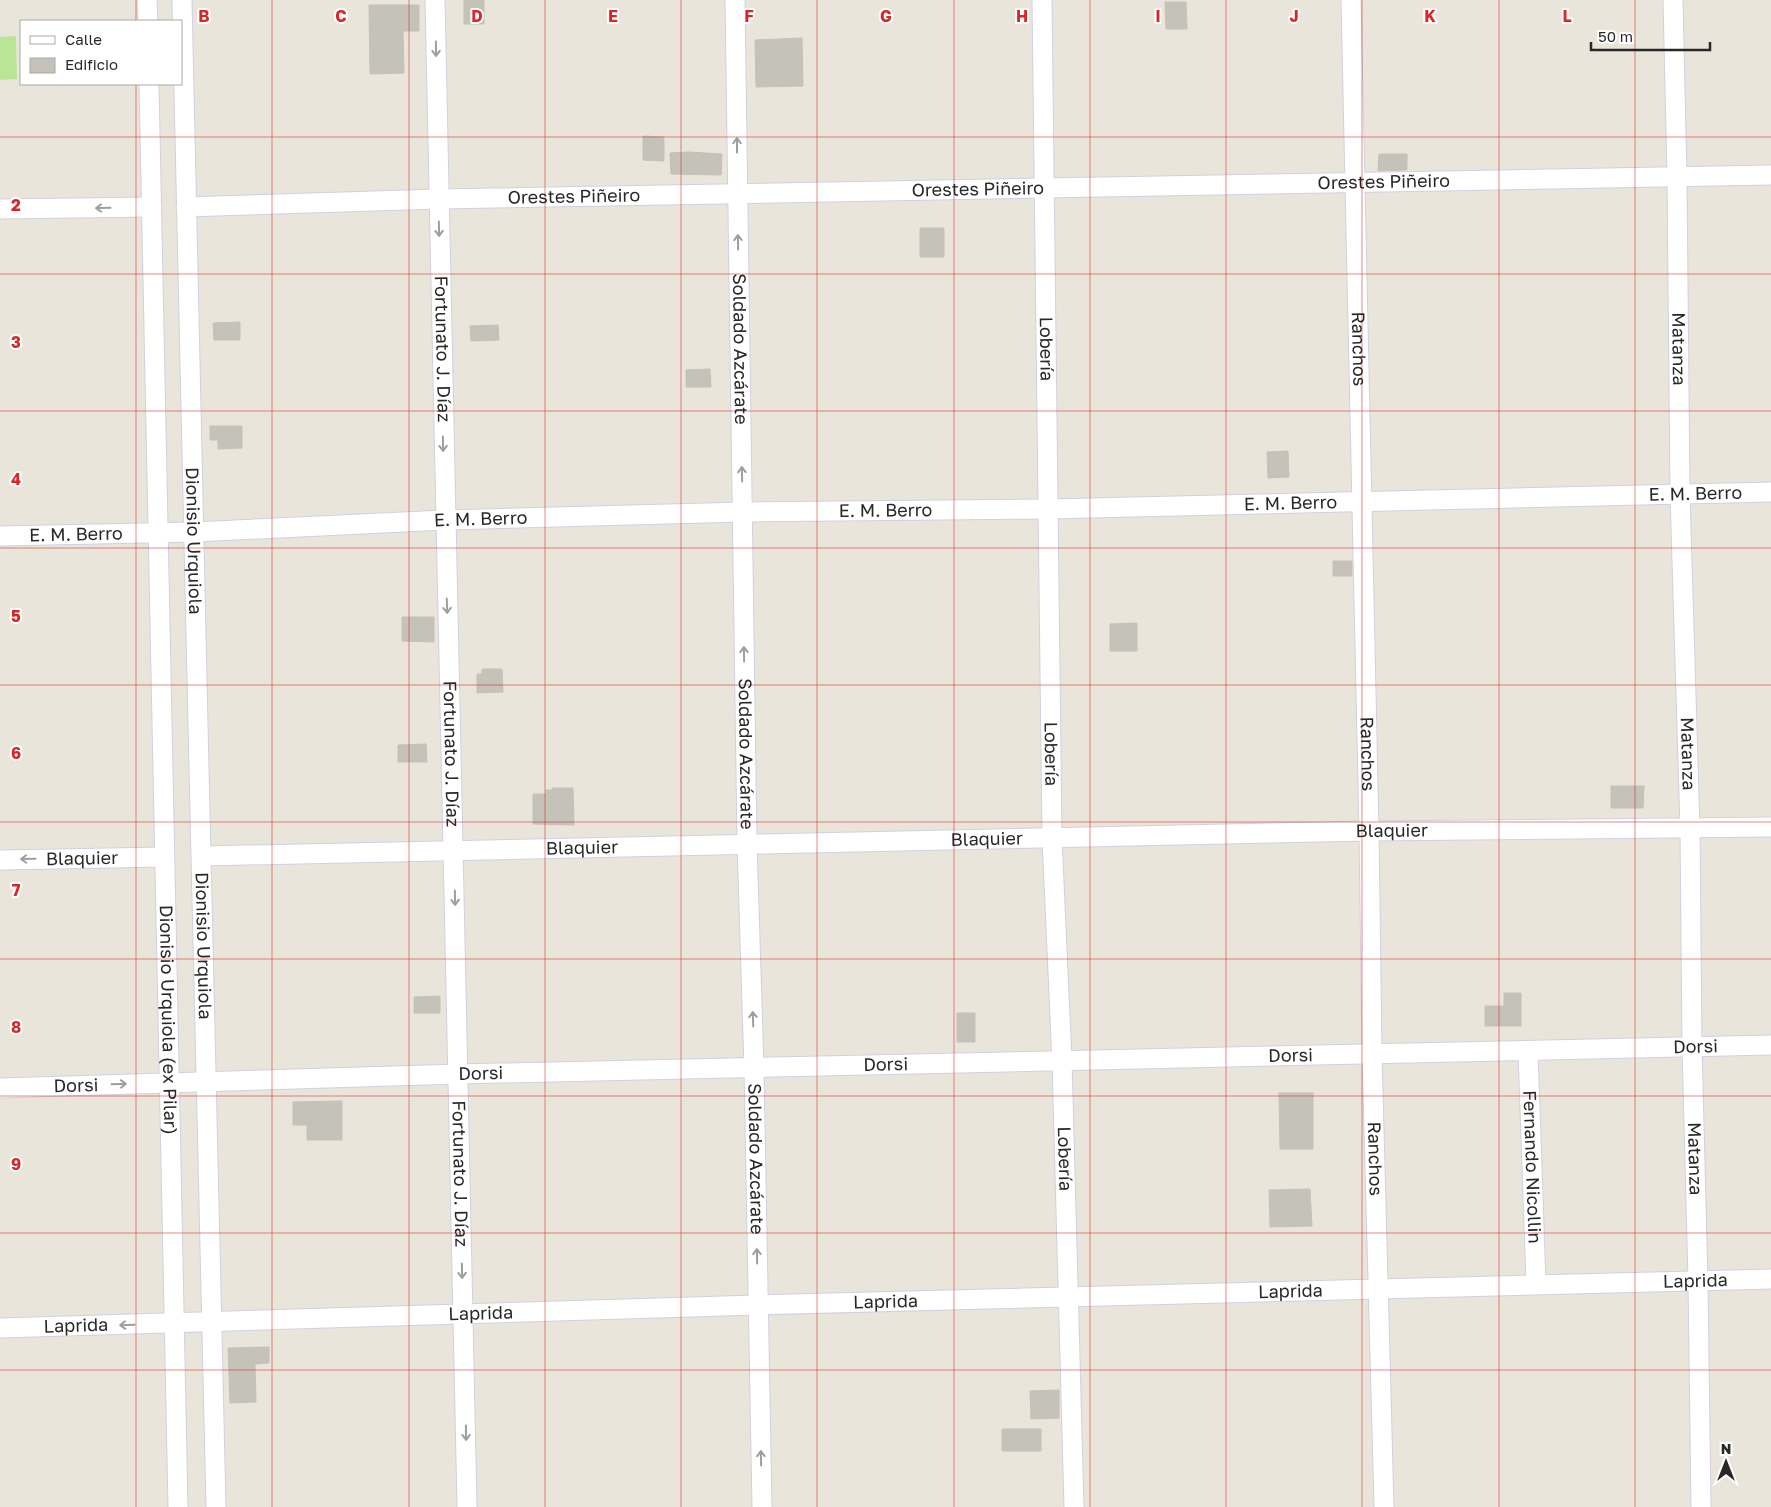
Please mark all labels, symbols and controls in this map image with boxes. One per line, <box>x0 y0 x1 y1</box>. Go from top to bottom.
text: B <box>198 6 210 26</box>
text: C <box>335 6 347 26</box>
text: D <box>471 6 483 26</box>
text: E <box>608 6 618 26</box>
text: F <box>744 6 754 26</box>
text: G <box>880 6 892 26</box>
text: H <box>1016 6 1028 26</box>
text: I <box>1155 6 1161 26</box>
text: J <box>1289 6 1299 26</box>
text: K <box>1424 6 1436 26</box>
text: L <box>1562 6 1572 26</box>
legend <box>20 20 182 85</box>
scale bar <box>1591 20 1710 52</box>
text: 50 m <box>1598 27 1633 45</box>
text: Calle <box>65 30 102 48</box>
one-way arrow <box>431 40 441 56</box>
text: Edificio <box>65 55 118 73</box>
one-way arrow <box>732 137 742 154</box>
street label: Orestes Piñeiro <box>1317 169 1450 193</box>
street label: Orestes Piñeiro <box>911 176 1044 200</box>
street label: Orestes Piñeiro <box>507 183 640 208</box>
text: 2 <box>11 195 21 215</box>
one-way arrow <box>95 203 112 213</box>
one-way arrow <box>435 220 444 236</box>
one-way arrow <box>733 234 743 250</box>
street label: Soldado Azcárate <box>729 273 753 425</box>
street label: Fortunato J. Díaz <box>431 275 456 422</box>
street label: Ranchos <box>1348 311 1371 386</box>
street label: Matanza <box>1668 312 1691 386</box>
street label: Lobería <box>1036 317 1059 381</box>
text: 3 <box>11 332 21 352</box>
one-way arrow <box>439 435 448 451</box>
street label: Dionisio Urquiola <box>182 467 207 615</box>
one-way arrow <box>737 467 747 483</box>
text: 4 <box>11 469 21 489</box>
street label: E. M. Berro <box>1648 481 1742 505</box>
street label: E. M. Berro <box>1243 490 1337 514</box>
street label: E. M. Berro <box>839 498 932 521</box>
street label: E. M. Berro <box>433 506 528 531</box>
street label: E. M. Berro <box>29 521 123 545</box>
one-way arrow <box>442 598 452 614</box>
text: 5 <box>11 606 21 626</box>
one-way arrow <box>740 647 749 663</box>
street label: Soldado Azcárate <box>735 678 759 830</box>
street label: Fortunato J. Díaz <box>439 680 465 827</box>
street label: Ranchos <box>1357 716 1380 791</box>
street label: Matanza <box>1677 717 1701 791</box>
street label: Lobería <box>1041 722 1063 786</box>
text: 6 <box>11 743 21 763</box>
street label: Blaquier <box>1355 818 1428 841</box>
street label: Blaquier <box>950 826 1023 850</box>
street label: Blaquier <box>546 835 618 859</box>
street label: Blaquier <box>46 846 118 869</box>
one-way arrow <box>20 855 36 864</box>
street label: Dionisio Urquiola <box>192 872 217 1020</box>
text: 7 <box>12 880 21 900</box>
one-way arrow <box>450 890 460 906</box>
street label: Dionisio Urquiola (ex Pilar) <box>156 905 182 1135</box>
one-way arrow <box>748 1012 757 1028</box>
text: 8 <box>11 1017 21 1037</box>
street label: Dorsi <box>1673 1034 1718 1057</box>
street label: Dorsi <box>1268 1043 1313 1066</box>
street label: Dorsi <box>863 1052 908 1075</box>
street label: Dorsi <box>458 1061 503 1084</box>
street label: Dorsi <box>53 1073 99 1096</box>
one-way arrow <box>110 1079 126 1088</box>
street label: Soldado Azcárate <box>744 1083 769 1235</box>
street label: Fernando Nicollin <box>1519 1090 1547 1244</box>
street label: Fortunato J. Díaz <box>448 1100 473 1247</box>
street label: Ranchos <box>1364 1121 1388 1196</box>
street label: Matanza <box>1684 1122 1708 1196</box>
street label: Lobería <box>1054 1126 1077 1191</box>
text: 9 <box>11 1154 21 1174</box>
one-way arrow <box>752 1248 761 1264</box>
one-way arrow <box>457 1262 467 1278</box>
street label: Laprida <box>1663 1268 1728 1292</box>
street label: Laprida <box>1258 1278 1323 1302</box>
street label: Laprida <box>853 1289 918 1313</box>
street label: Laprida <box>448 1300 513 1324</box>
street label: Laprida <box>43 1313 109 1337</box>
one-way arrow <box>119 1320 136 1330</box>
one-way arrow <box>461 1425 470 1441</box>
north arrow <box>1701 1437 1751 1487</box>
text: N <box>1721 1440 1731 1457</box>
one-way arrow <box>756 1451 766 1467</box>

